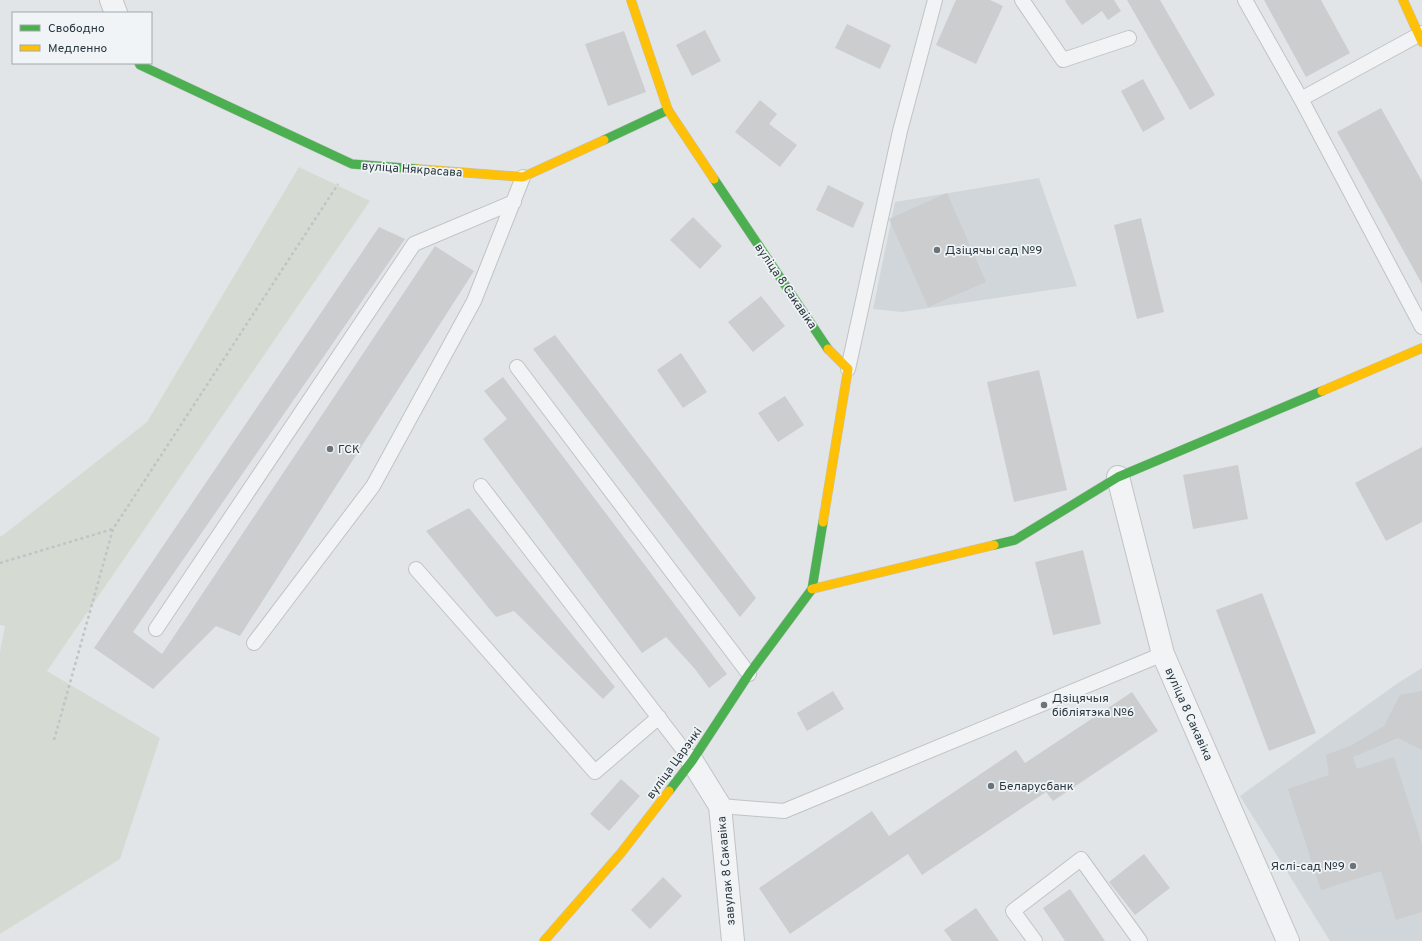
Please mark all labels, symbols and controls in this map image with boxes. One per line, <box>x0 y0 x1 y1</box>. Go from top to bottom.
legend <box>12 12 152 64</box>
text: Свободно <box>48 21 105 37</box>
text: Медленно <box>48 41 108 57</box>
street label: вуліца Някрасава <box>361 159 463 181</box>
street label: вуліца 8 Сакавіка <box>750 240 820 333</box>
place label: Дзіцячы сад №9 <box>945 243 1042 259</box>
marker: Дзіцячы сад №9 <box>932 245 942 255</box>
place label: ГСК <box>338 442 360 458</box>
marker: ГСК <box>325 444 335 454</box>
street label: вуліца 8 Сакавіка <box>1160 665 1216 764</box>
place label: Дзіцячыя бібліятэка №6 <box>1052 691 1134 721</box>
marker: Дзіцячыя бібліятэка №6 <box>1039 700 1049 710</box>
street label: вуліца Царэнкі <box>643 724 706 803</box>
place label: Беларусбанк <box>999 779 1074 795</box>
marker: Беларусбанк <box>986 781 996 791</box>
street label: завулак 8 Сакавіка <box>714 816 740 926</box>
place label: Яслі-сад №9 <box>1271 859 1345 875</box>
marker: Яслі-сад №9 <box>1348 861 1358 871</box>

